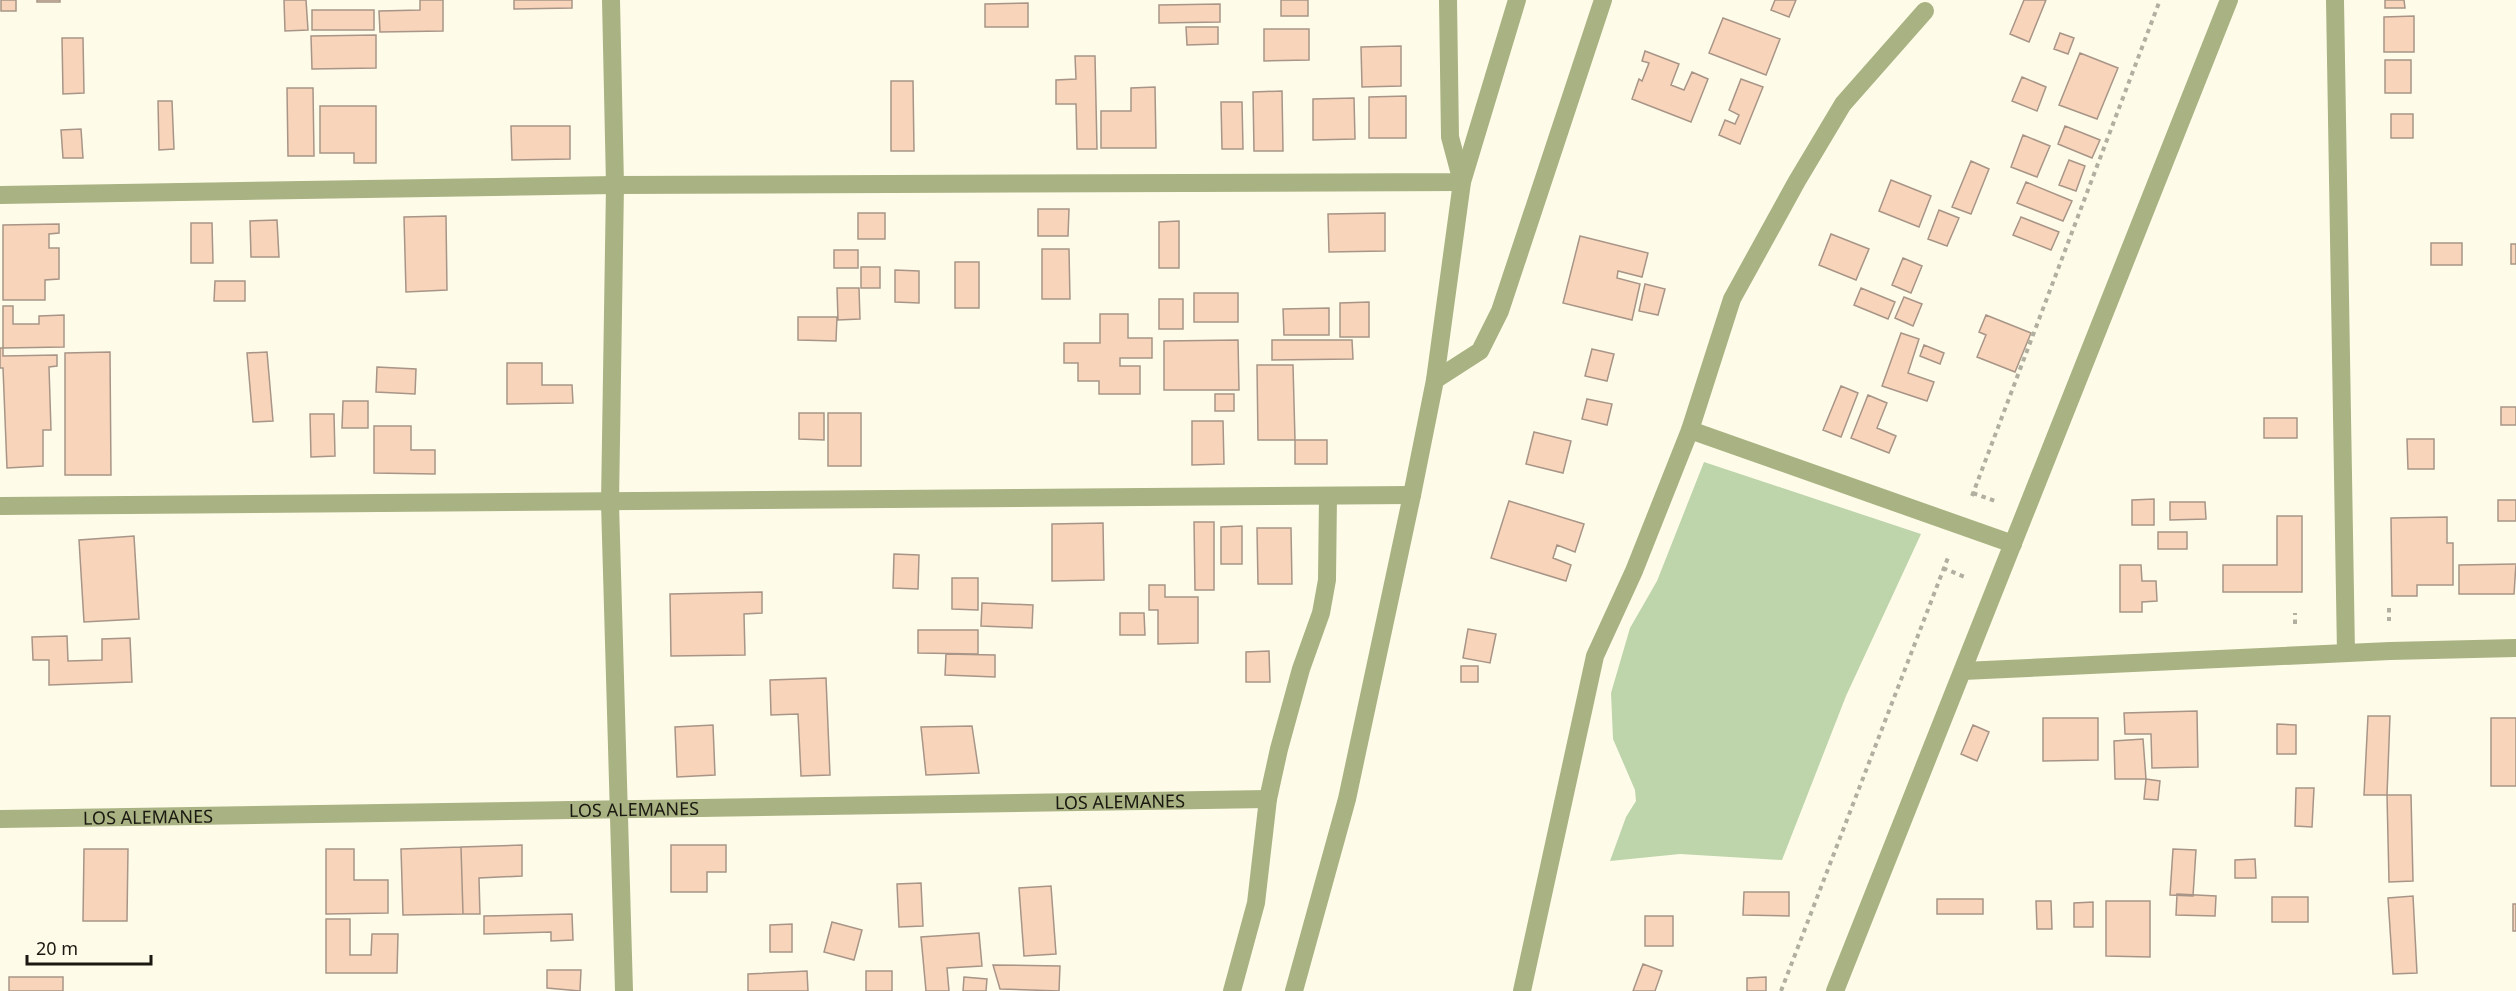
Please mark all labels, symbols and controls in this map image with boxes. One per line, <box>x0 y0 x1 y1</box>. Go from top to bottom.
street label: LOS ALEMANES <box>1055 788 1185 814</box>
street label: LOS ALEMANES <box>569 796 699 822</box>
street label: LOS ALEMANES <box>83 804 213 830</box>
scale bar <box>27 928 152 966</box>
text: 20 m <box>36 936 78 960</box>

